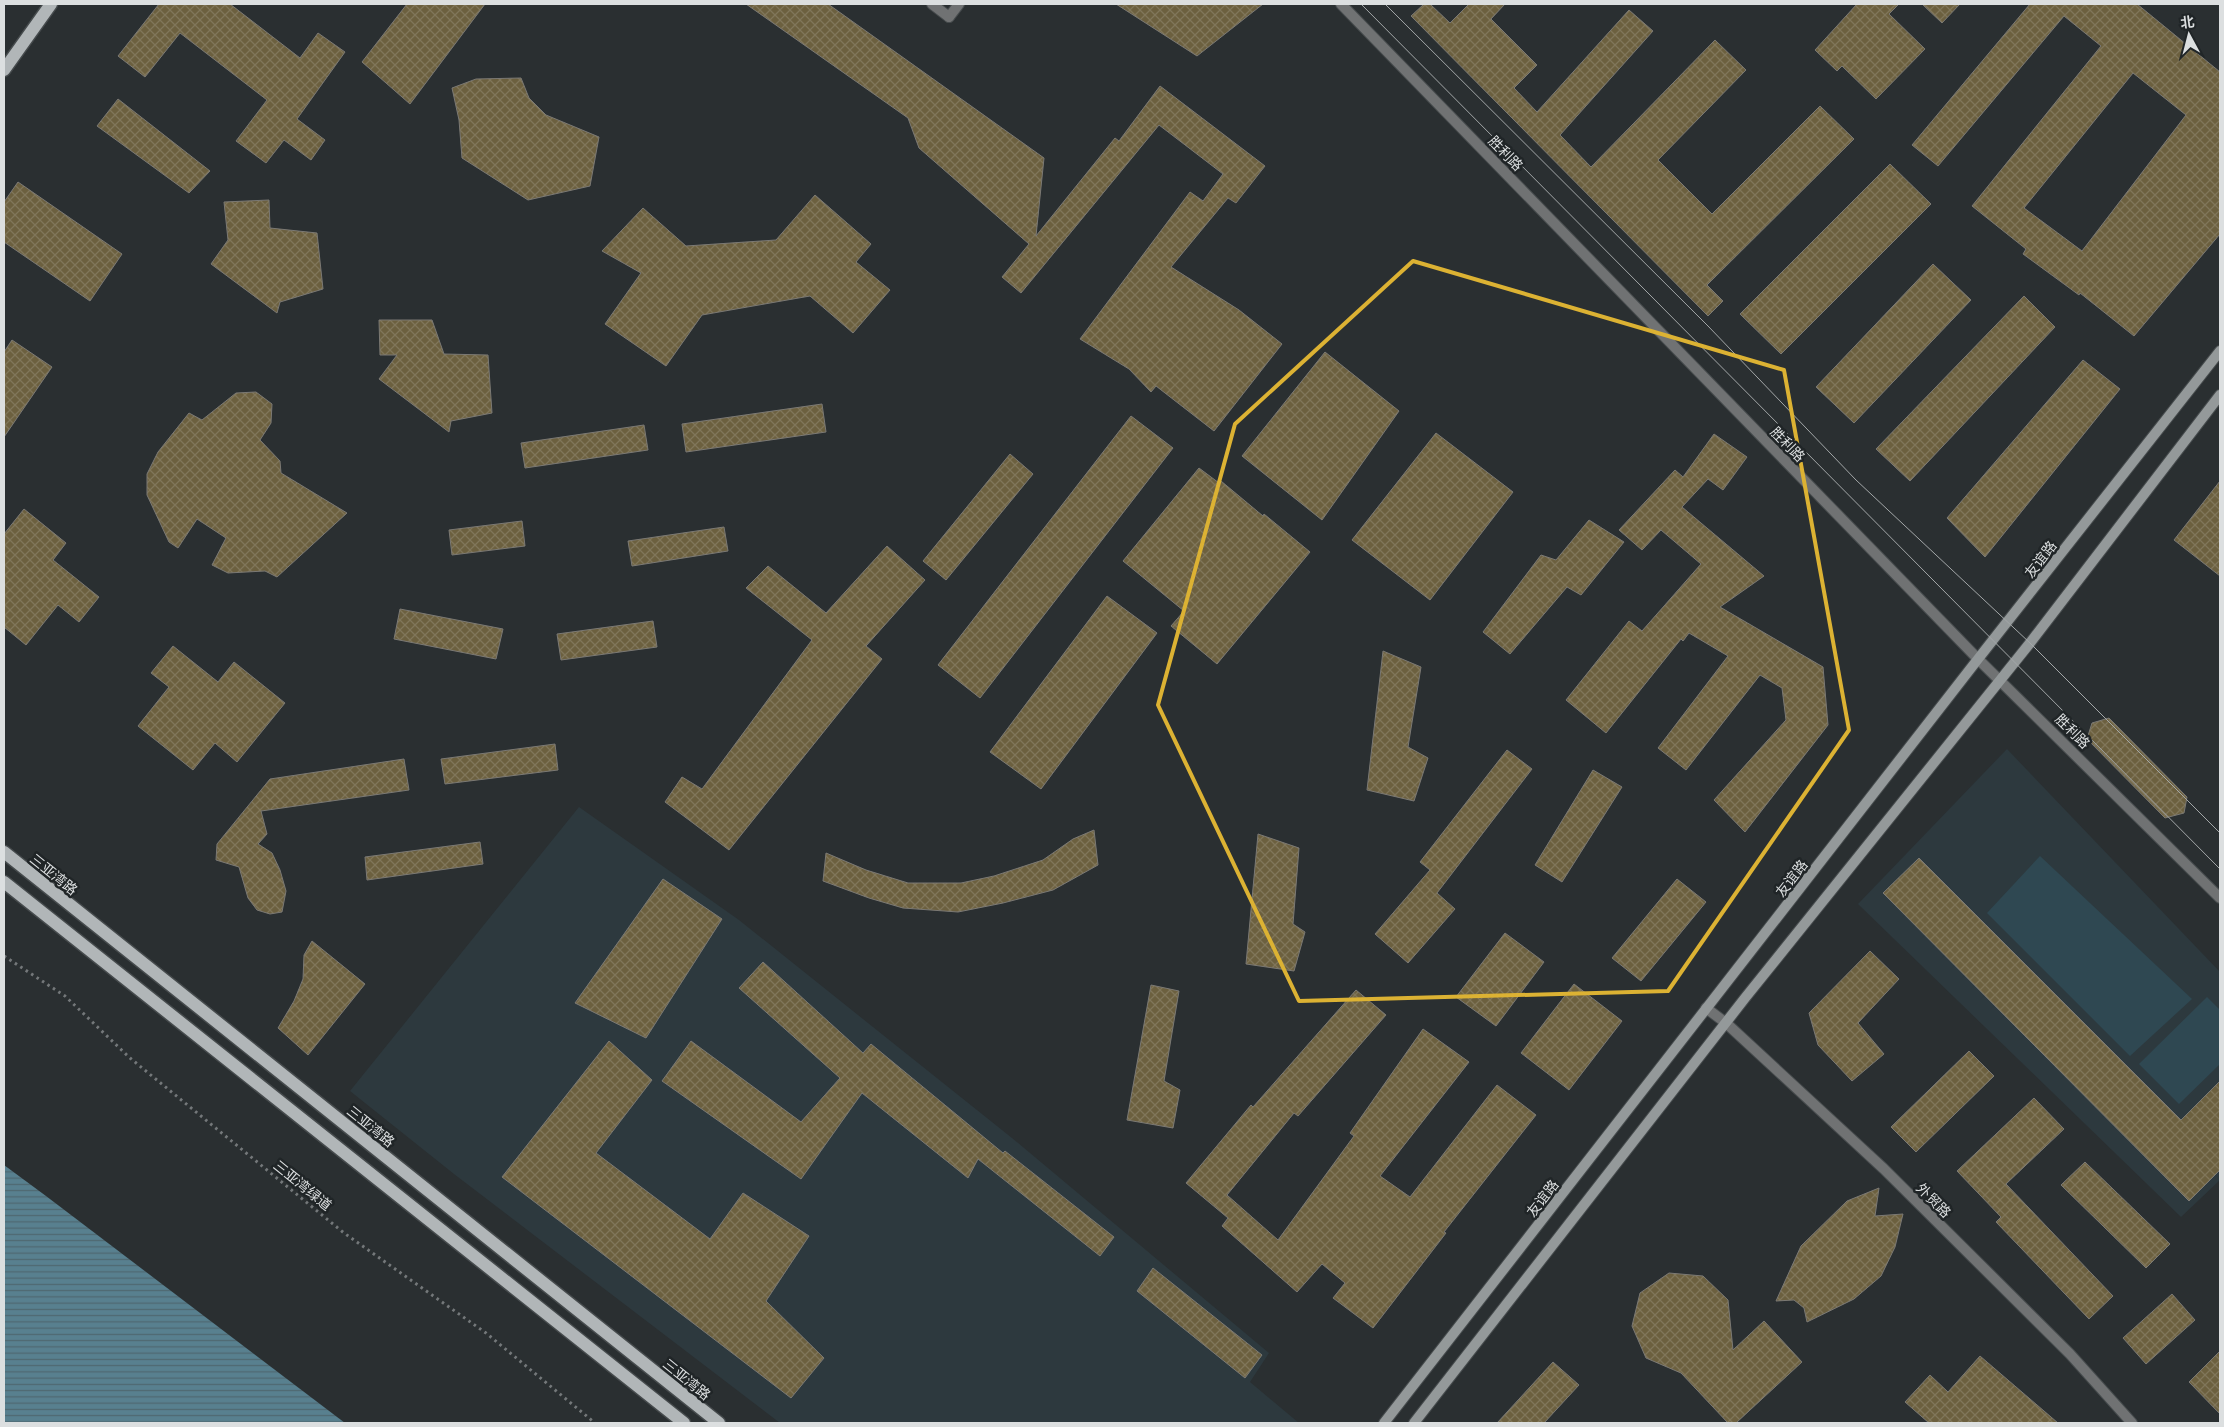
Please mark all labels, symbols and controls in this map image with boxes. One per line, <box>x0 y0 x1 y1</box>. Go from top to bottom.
north arrow <box>2164 10 2214 60</box>
text: 北 <box>2179 12 2195 31</box>
street label: 胜利路 <box>1485 132 1527 174</box>
street label: 胜利路 <box>1767 423 1809 465</box>
street label: 友谊路 <box>2020 537 2060 581</box>
street label: 胜利路 <box>2052 710 2094 752</box>
street label: 三亚湾路 <box>27 850 81 898</box>
street label: 友谊路 <box>1771 856 1811 900</box>
street label: 三亚湾路 <box>344 1102 398 1150</box>
street label: 三亚湾绿道 <box>270 1156 336 1214</box>
street label: 友谊路 <box>1522 1176 1562 1220</box>
street label: 外贸路 <box>1913 1179 1955 1221</box>
street label: 三亚湾路 <box>660 1355 714 1403</box>

